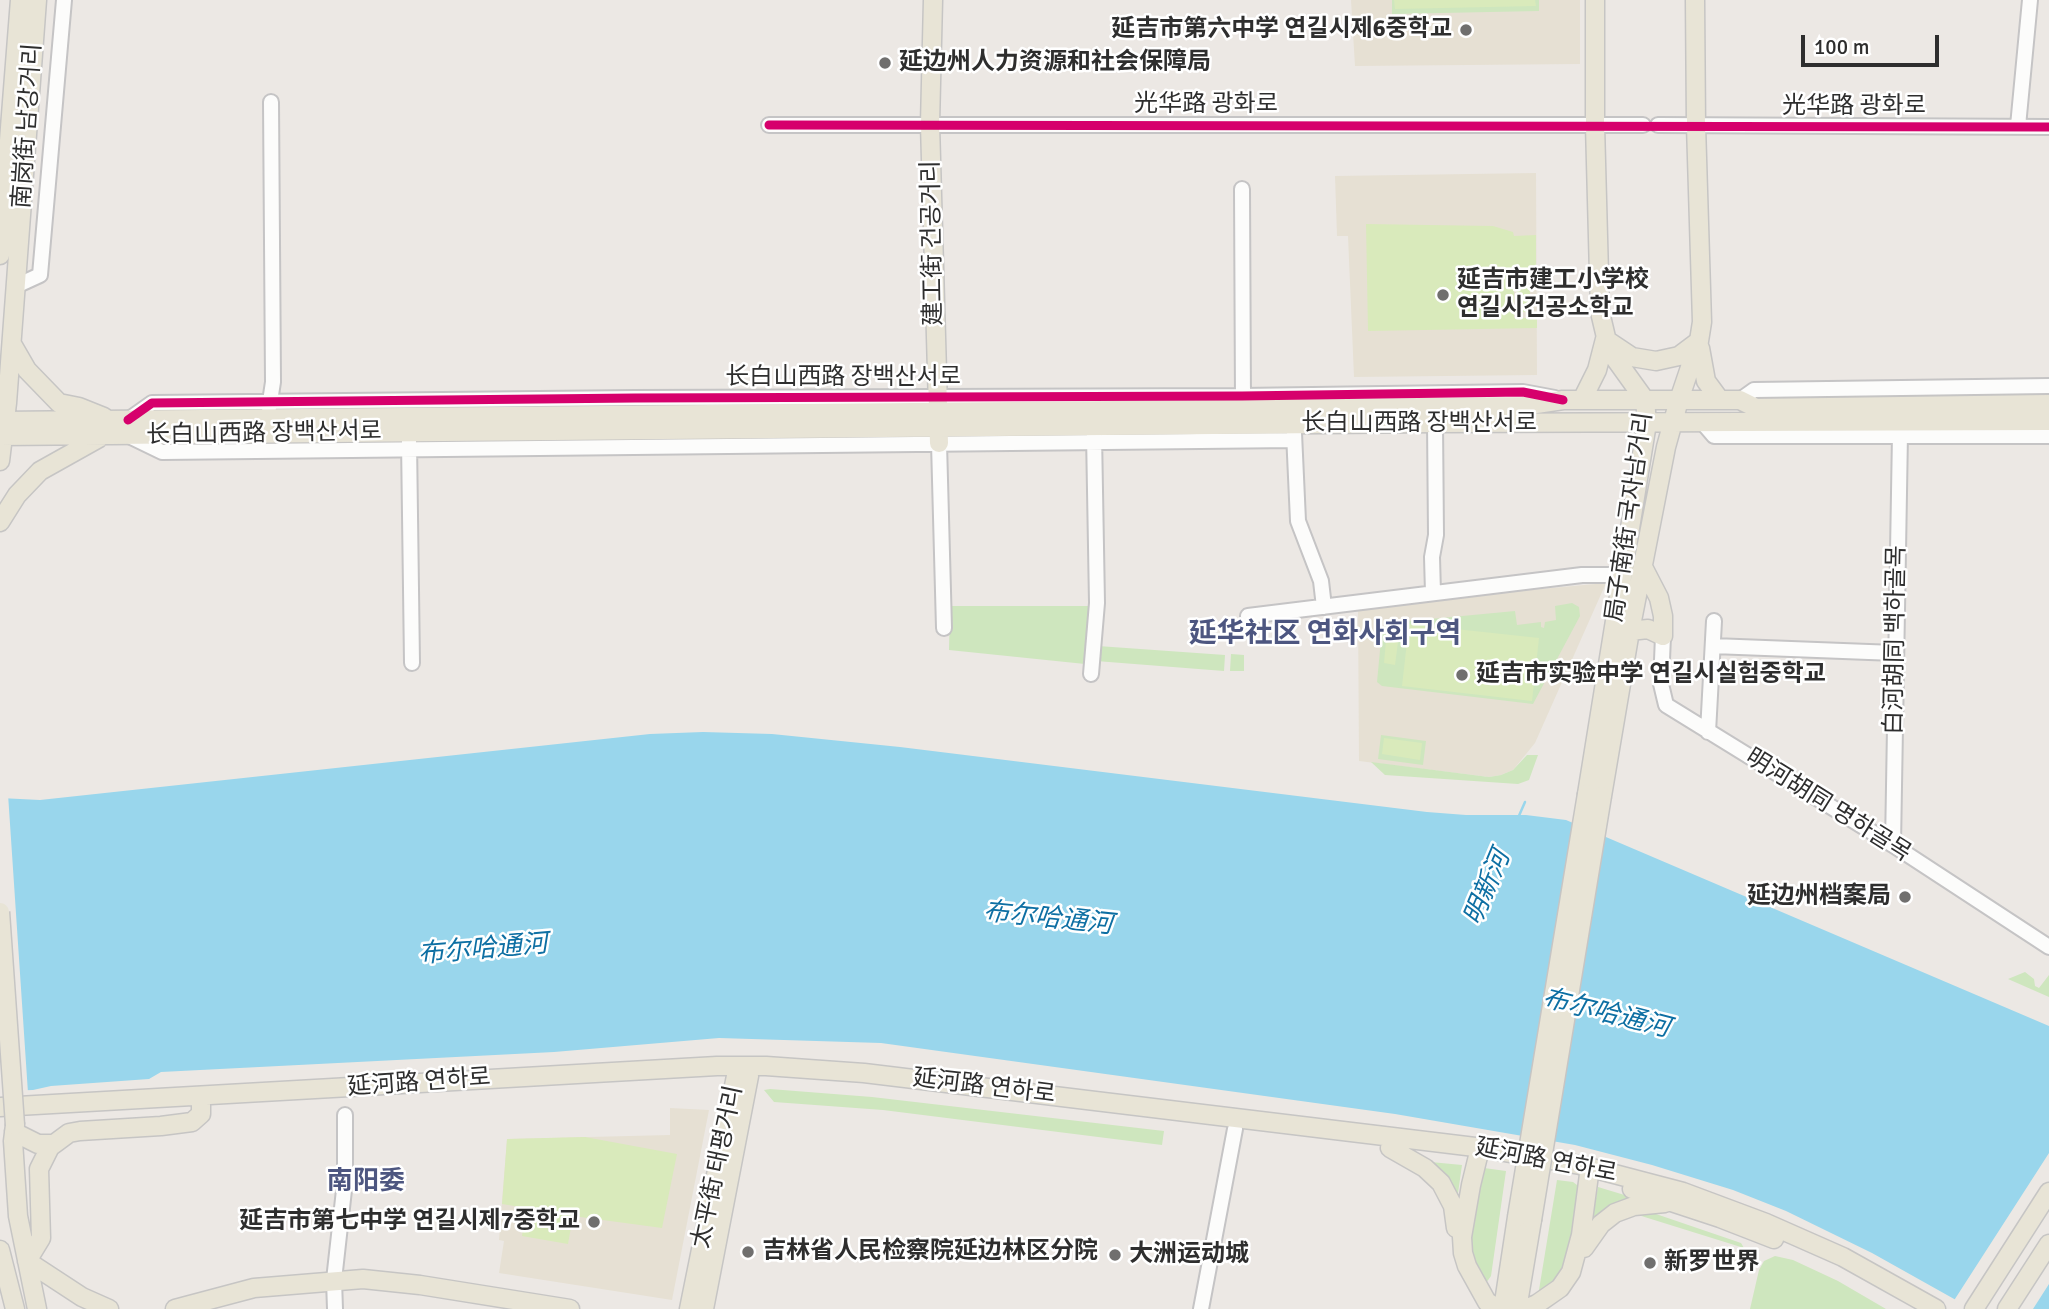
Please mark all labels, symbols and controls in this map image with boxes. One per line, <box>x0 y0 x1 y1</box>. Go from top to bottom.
place label: 延吉市第六中学 연길시제6중학교 <box>1111 16 1452 44</box>
scale bar <box>1804 21 1942 65</box>
marker: 延吉市第六中学 연길시제6중학교 <box>1458 22 1474 38</box>
text: 100 m <box>1814 34 1869 60</box>
street label: 南岗街 남강거리 <box>8 42 48 210</box>
place label: 延边州人力资源和社会保障局 <box>899 49 1211 77</box>
marker: 延边州人力资源和社会保障局 <box>877 55 893 71</box>
street label: 光华路 광화로 <box>1134 91 1278 119</box>
street label: 光华路 광화로 <box>1782 93 1926 121</box>
street label: 建工街 건공거리 <box>917 160 949 326</box>
place label: 延吉市建工小学校 연길시건공소학교 <box>1457 267 1649 323</box>
marker: 延吉市建工小学校 연길시건공소학교 <box>1435 287 1451 303</box>
street label: 长白山西路 장백산서로 <box>725 364 961 392</box>
street label: 长白山西路 장백산서로 <box>1301 410 1537 438</box>
street label: 局子南街 국자남거리 <box>1601 410 1659 624</box>
street label: 长白山西路 장백산서로 <box>146 418 382 450</box>
street label: 白河胡同 백하골목 <box>1880 545 1912 735</box>
district label: 延华社区 연화사회구역 <box>1189 618 1461 652</box>
place label: 延吉市实验中学 연길시실험중학교 <box>1476 661 1826 689</box>
marker: 延吉市实验中学 연길시실험중학교 <box>1454 667 1470 683</box>
street label: 明河胡同 명하골목 <box>1740 744 1916 868</box>
water label: 明新河 <box>1458 846 1518 930</box>
place label: 延边州档案局 <box>1747 883 1891 911</box>
marker: 延边州档案局 <box>1897 889 1913 905</box>
water label: 布尔哈通河 <box>982 897 1114 941</box>
water label: 布尔哈通河 <box>417 929 549 971</box>
water label: 布尔哈通河 <box>1539 983 1673 1045</box>
street label: 延河路 연하로 <box>346 1064 492 1102</box>
street label: 延河路 연하로 <box>911 1064 1057 1110</box>
street label: 太平街 태평거리 <box>687 1083 749 1251</box>
street label: 延河路 연하로 <box>1473 1133 1619 1189</box>
district label: 南阳委 <box>327 1166 405 1198</box>
place label: 延吉市第七中学 연길시제7중학교 <box>239 1208 580 1236</box>
marker: 延吉市第七中学 연길시제7중학교 <box>586 1214 602 1230</box>
place label: 吉林省人民检察院延边林区分院 <box>762 1238 1098 1266</box>
place label: 大洲运动城 <box>1129 1241 1249 1269</box>
marker: 吉林省人民检察院延边林区分院 <box>740 1244 756 1260</box>
marker: 大洲运动城 <box>1107 1247 1123 1263</box>
place label: 新罗世界 <box>1664 1249 1760 1277</box>
marker: 新罗世界 <box>1642 1255 1658 1271</box>

